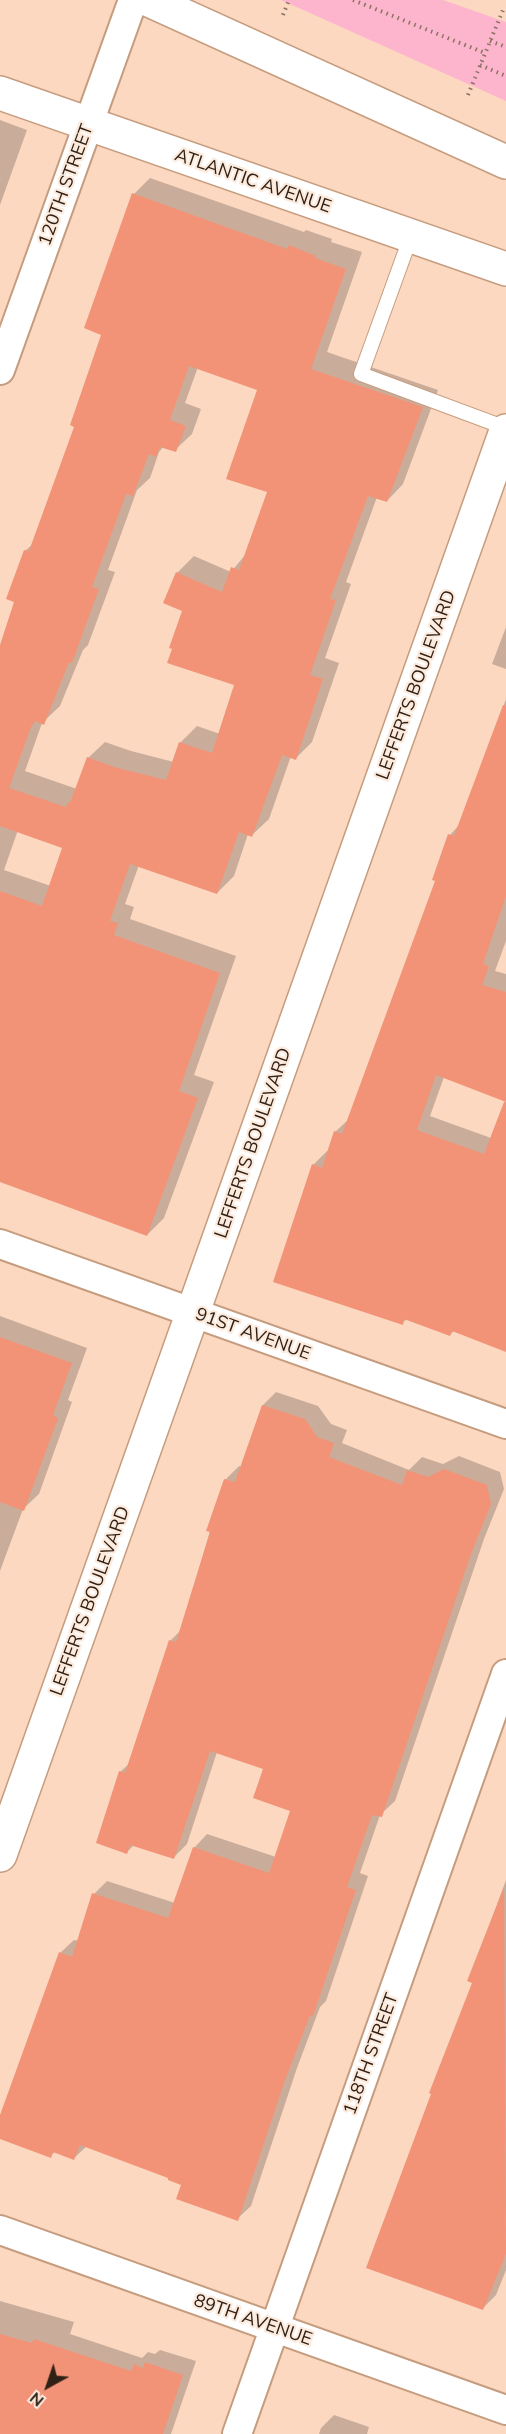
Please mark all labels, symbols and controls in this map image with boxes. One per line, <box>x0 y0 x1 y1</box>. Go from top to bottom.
street label: 120TH STREET <box>34 121 98 249</box>
street label: ATLANTIC AVENUE <box>172 144 334 218</box>
street label: LEFFERTS BOULEVARD <box>372 587 460 783</box>
street label: LEFFERTS BOULEVARD <box>210 1045 296 1241</box>
street label: 91ST AVENUE <box>193 1303 313 1365</box>
street label: LEFFERTS BOULEVARD <box>46 1503 134 1699</box>
street label: 118TH STREET <box>339 1990 403 2118</box>
street label: 89TH AVENUE <box>191 2290 315 2350</box>
north arrow <box>18 2356 78 2416</box>
text: N <box>25 2388 47 2411</box>

